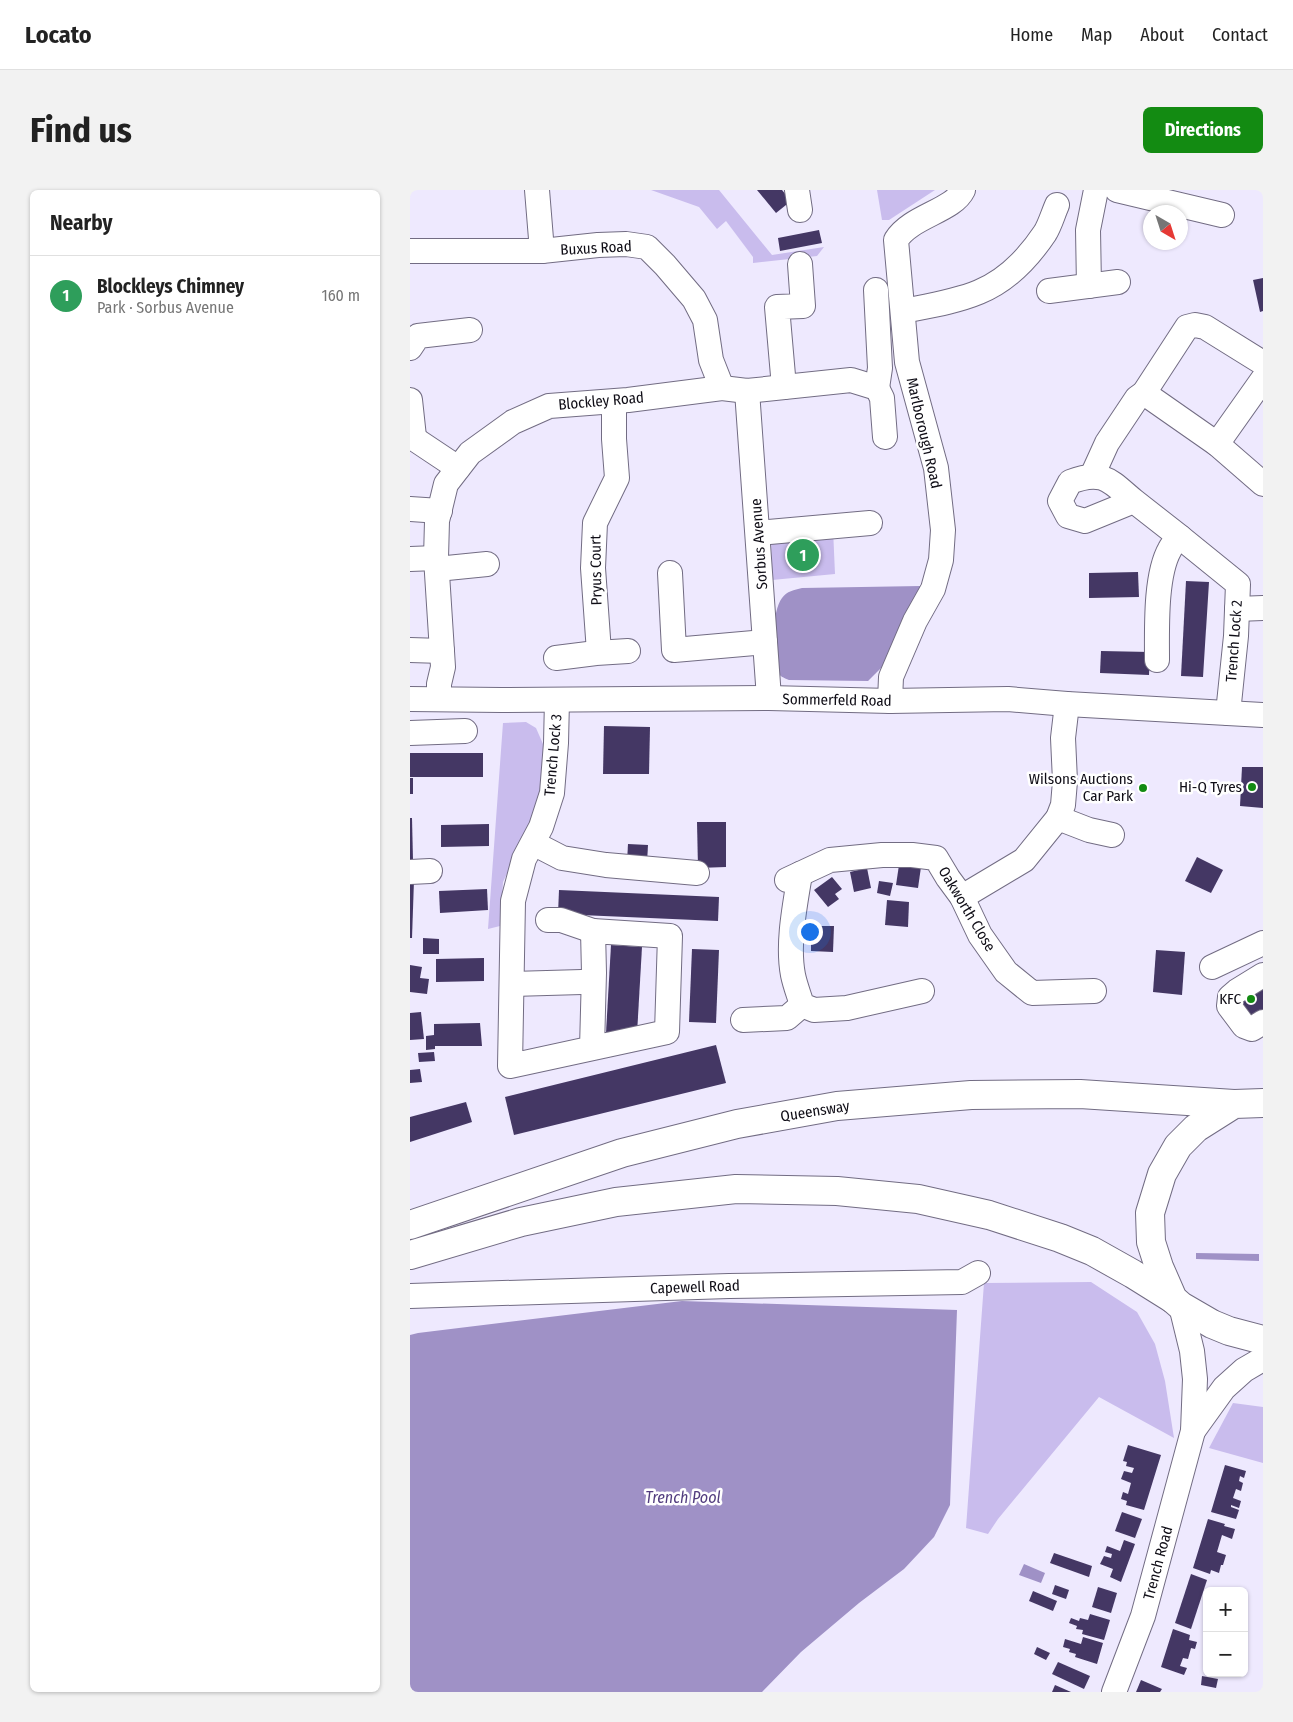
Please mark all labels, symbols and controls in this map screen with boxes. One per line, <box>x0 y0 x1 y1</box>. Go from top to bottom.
text: Locato <box>25 21 91 49</box>
text: Home <box>1010 24 1053 46</box>
text: Map <box>1081 24 1112 46</box>
text: About <box>1140 24 1184 46</box>
text: Contact <box>1212 24 1268 46</box>
button: Directions <box>1143 107 1263 153</box>
text: Find us <box>30 109 132 151</box>
north arrow <box>1143 205 1188 250</box>
text: Nearby <box>50 210 112 236</box>
street label: Buxus Road <box>560 237 632 259</box>
text: Blockleys Chimney <box>97 275 244 298</box>
text: 1 <box>63 286 69 305</box>
text: 160 m <box>321 286 360 305</box>
text: Park · Sorbus Avenue <box>97 298 234 317</box>
street label: Marlborough Road <box>902 376 946 490</box>
street label: Blockley Road <box>557 388 645 414</box>
street label: Sorbus Avenue <box>747 498 771 590</box>
street label: Pryus Court <box>586 535 606 605</box>
pin: 1 <box>787 536 819 574</box>
street label: Trench Lock 2 <box>1222 599 1246 683</box>
street label: Sommerfeld Road <box>782 690 892 710</box>
street label: Trench Lock 3 <box>540 713 566 797</box>
place label: Wilsons Auctions Car Park <box>1029 770 1133 805</box>
place label: Hi-Q Tyres <box>1179 778 1242 796</box>
marker: Hi-Q Tyres <box>1246 781 1258 793</box>
marker: Wilsons Auctions Car Park <box>1137 782 1149 794</box>
street label: Oakworth Close <box>935 863 999 955</box>
your location <box>797 919 823 945</box>
place label: KFC <box>1219 990 1241 1008</box>
marker: KFC <box>1245 993 1257 1005</box>
street label: Queensway <box>779 1097 851 1125</box>
street label: Capewell Road <box>650 1276 740 1298</box>
water label: Trench Pool <box>645 1488 721 1507</box>
street label: Trench Road <box>1140 1524 1176 1602</box>
map controls <box>1203 1587 1248 1677</box>
button: + <box>1203 1587 1248 1632</box>
button: − <box>1203 1632 1248 1677</box>

